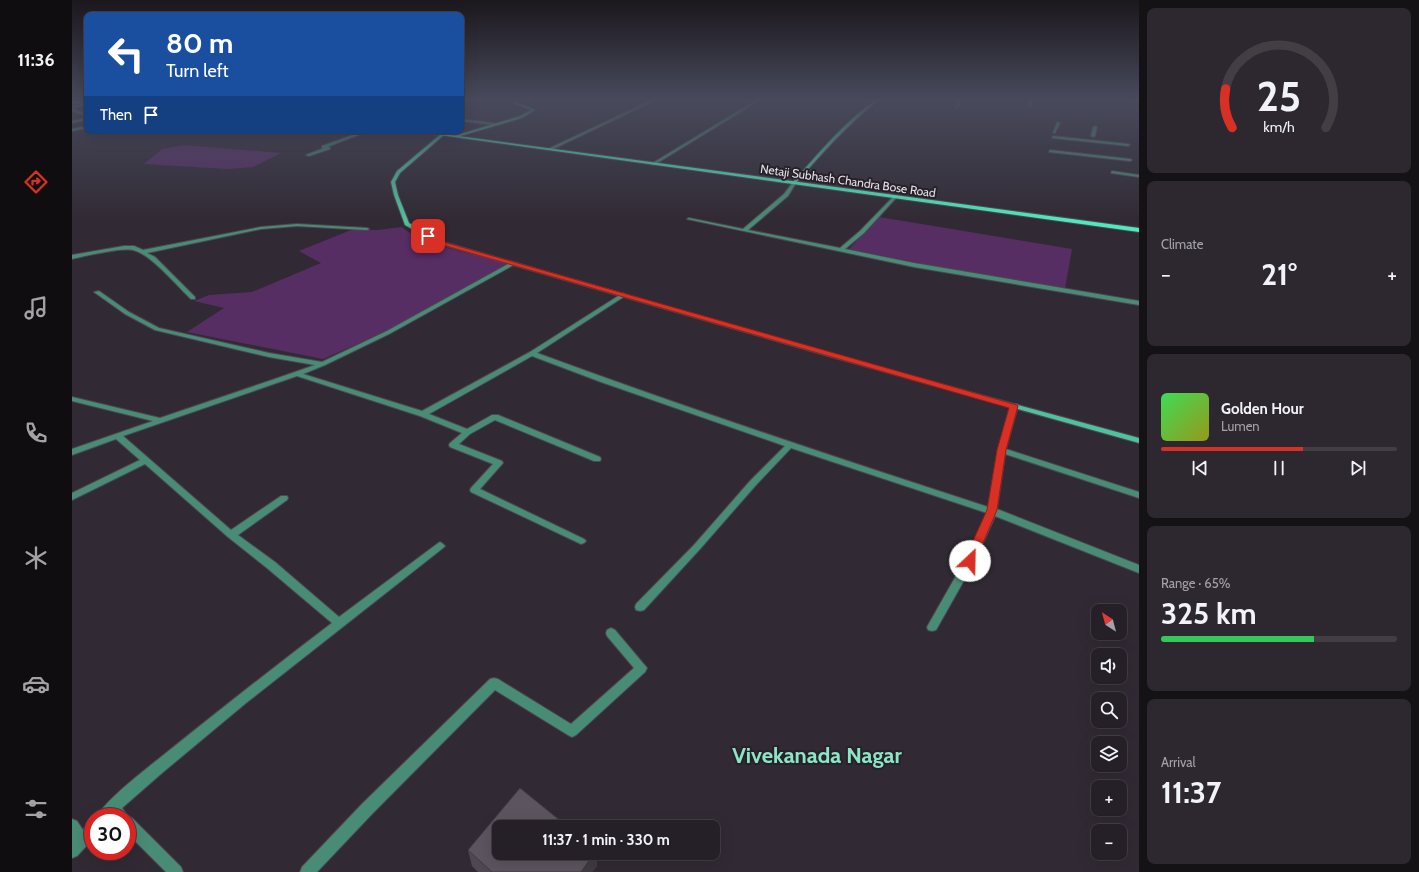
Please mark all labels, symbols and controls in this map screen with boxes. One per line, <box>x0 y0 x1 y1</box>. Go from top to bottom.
text: 80 m <box>166 26 233 60</box>
icon: left <box>100 28 152 80</box>
text: 11:36 <box>17 49 55 71</box>
text: Turn left <box>166 60 229 82</box>
text: 25 <box>1257 71 1301 121</box>
icon: arrive <box>140 104 162 126</box>
text: Then <box>100 106 132 124</box>
text: km/h <box>1263 118 1295 136</box>
street label: Netaji Subhash Chandra Bose Road <box>759 161 937 200</box>
icon: directions <box>22 168 50 196</box>
pin <box>411 219 445 253</box>
icon: arrive <box>417 225 439 247</box>
text: Climate <box>1161 236 1203 252</box>
text: 21° <box>1261 256 1297 293</box>
text: − <box>1161 261 1171 288</box>
text: + <box>1387 261 1397 288</box>
icon: music <box>22 294 50 322</box>
text: Golden Hour <box>1221 400 1304 418</box>
text: Lumen <box>1221 418 1260 434</box>
icon: phone <box>22 419 50 447</box>
icon: previous <box>1189 457 1211 479</box>
icon: pause <box>1268 457 1290 479</box>
icon: next <box>1347 457 1369 479</box>
position arrow <box>949 540 991 582</box>
icon: climate <box>22 544 50 572</box>
text: Range · 65% <box>1161 575 1230 591</box>
text: 325 km <box>1161 595 1257 632</box>
north arrow <box>1091 604 1127 640</box>
map controls <box>1091 604 1127 860</box>
button: sound <box>1091 648 1127 684</box>
icon: car <box>22 670 50 698</box>
button: search <box>1091 692 1127 728</box>
button: layers <box>1091 736 1127 772</box>
district label: Vivekanada Nagar <box>732 742 902 769</box>
text: Arrival <box>1161 754 1196 770</box>
text: 11:37 <box>1161 774 1221 811</box>
button: + <box>1091 780 1127 816</box>
icon: filters <box>22 795 50 823</box>
speed limit sign: 30 <box>84 808 136 860</box>
button: − <box>1091 824 1127 860</box>
text: 11:37 · 1 min · 330 m <box>542 831 670 849</box>

